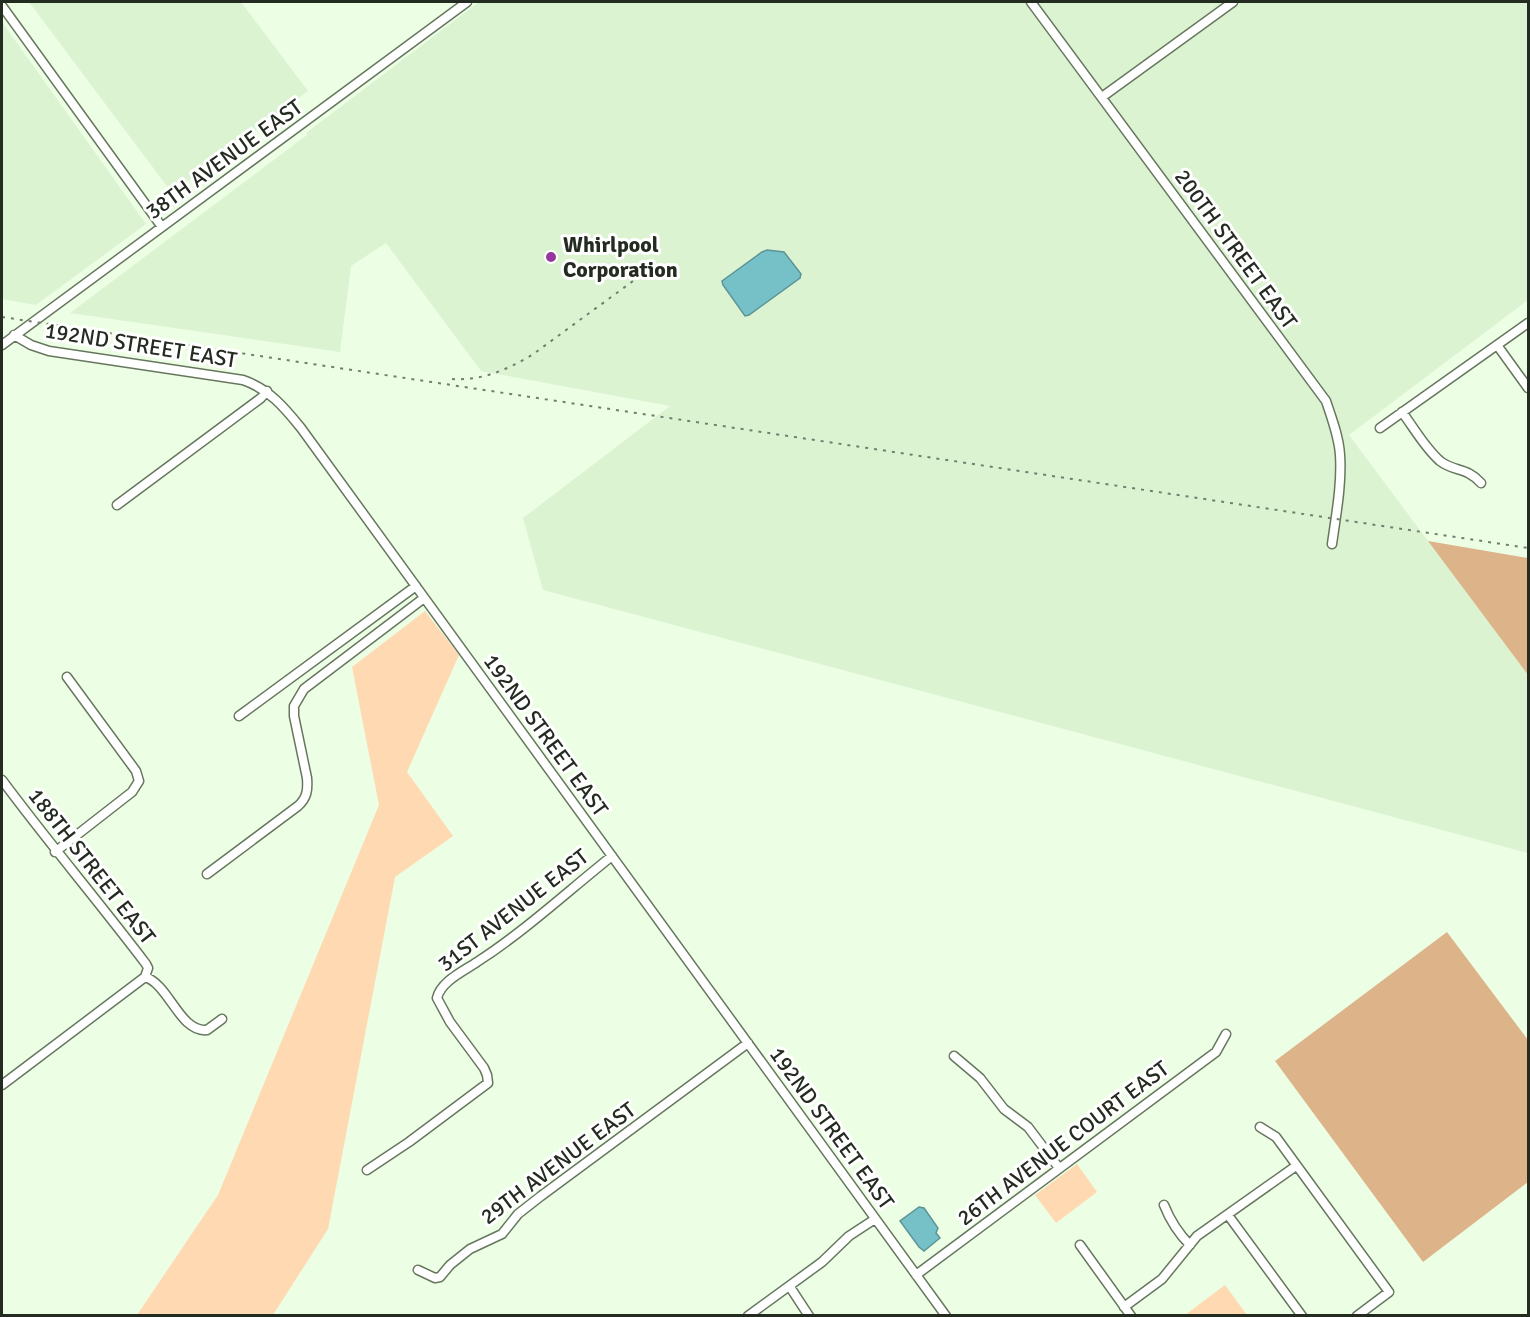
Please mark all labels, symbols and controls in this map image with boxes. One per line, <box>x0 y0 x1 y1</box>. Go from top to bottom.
street label: 38TH AVENUE EAST <box>140 93 308 225</box>
street label: 200TH STREET EAST <box>1169 164 1303 334</box>
place label: Whirlpool Corporation <box>563 231 678 283</box>
marker: Whirlpool Corporation <box>544 250 558 264</box>
street label: 192ND STREET EAST <box>43 316 239 374</box>
street label: 192ND STREET EAST <box>478 648 614 822</box>
street label: 188TH STREET EAST <box>23 783 161 950</box>
street label: 31ST AVENUE EAST <box>432 843 594 977</box>
street label: 192ND STREET EAST <box>764 1041 900 1215</box>
street label: 26TH AVENUE COURT EAST <box>952 1055 1174 1231</box>
street label: 29TH AVENUE EAST <box>475 1096 641 1230</box>

